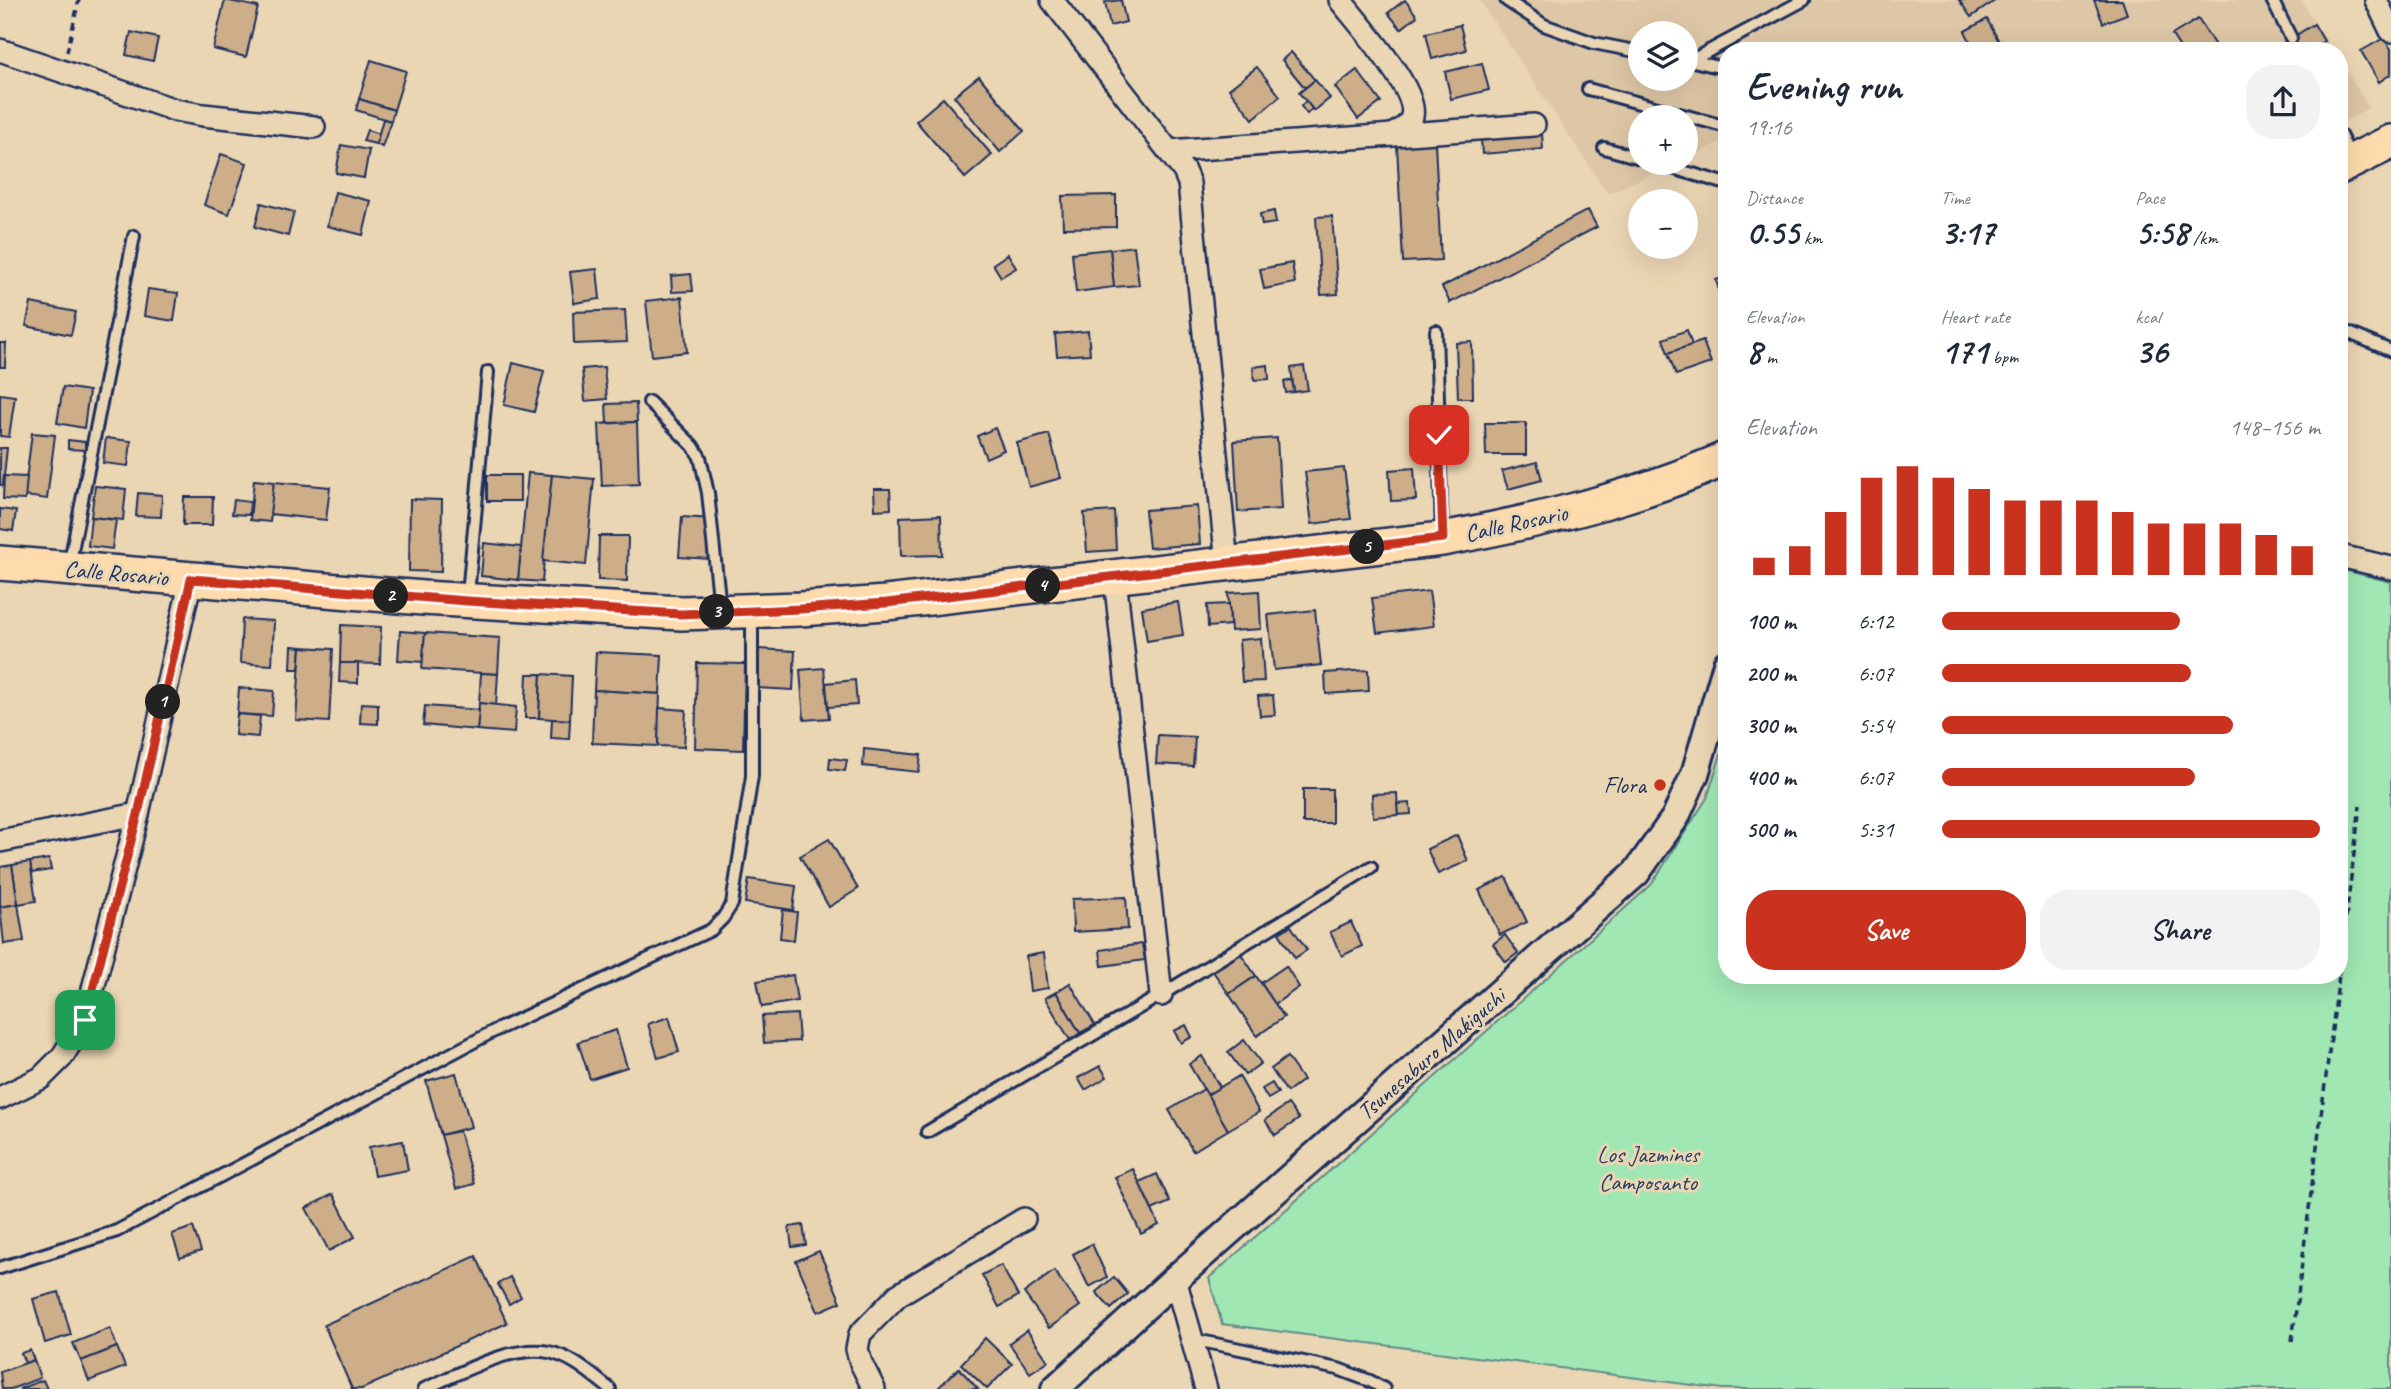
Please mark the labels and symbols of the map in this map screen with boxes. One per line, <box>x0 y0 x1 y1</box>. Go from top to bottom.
pin <box>1409 405 1469 465</box>
street label: Calle Rosario <box>1462 497 1572 549</box>
pin: 5 <box>1350 530 1384 564</box>
street label: Calle Rosario <box>63 554 171 593</box>
pin: 4 <box>1026 568 1060 604</box>
pin: 2 <box>374 578 408 614</box>
pin: 3 <box>700 594 734 630</box>
pin: 1 <box>146 684 180 720</box>
place label: Flora <box>1604 770 1647 800</box>
marker: Flora <box>1652 777 1668 793</box>
street label: Tsunesaburo Makiguchi <box>1351 979 1514 1126</box>
pin <box>55 990 115 1050</box>
park label: Los Jazmines Camposanto <box>1597 1139 1701 1197</box>

